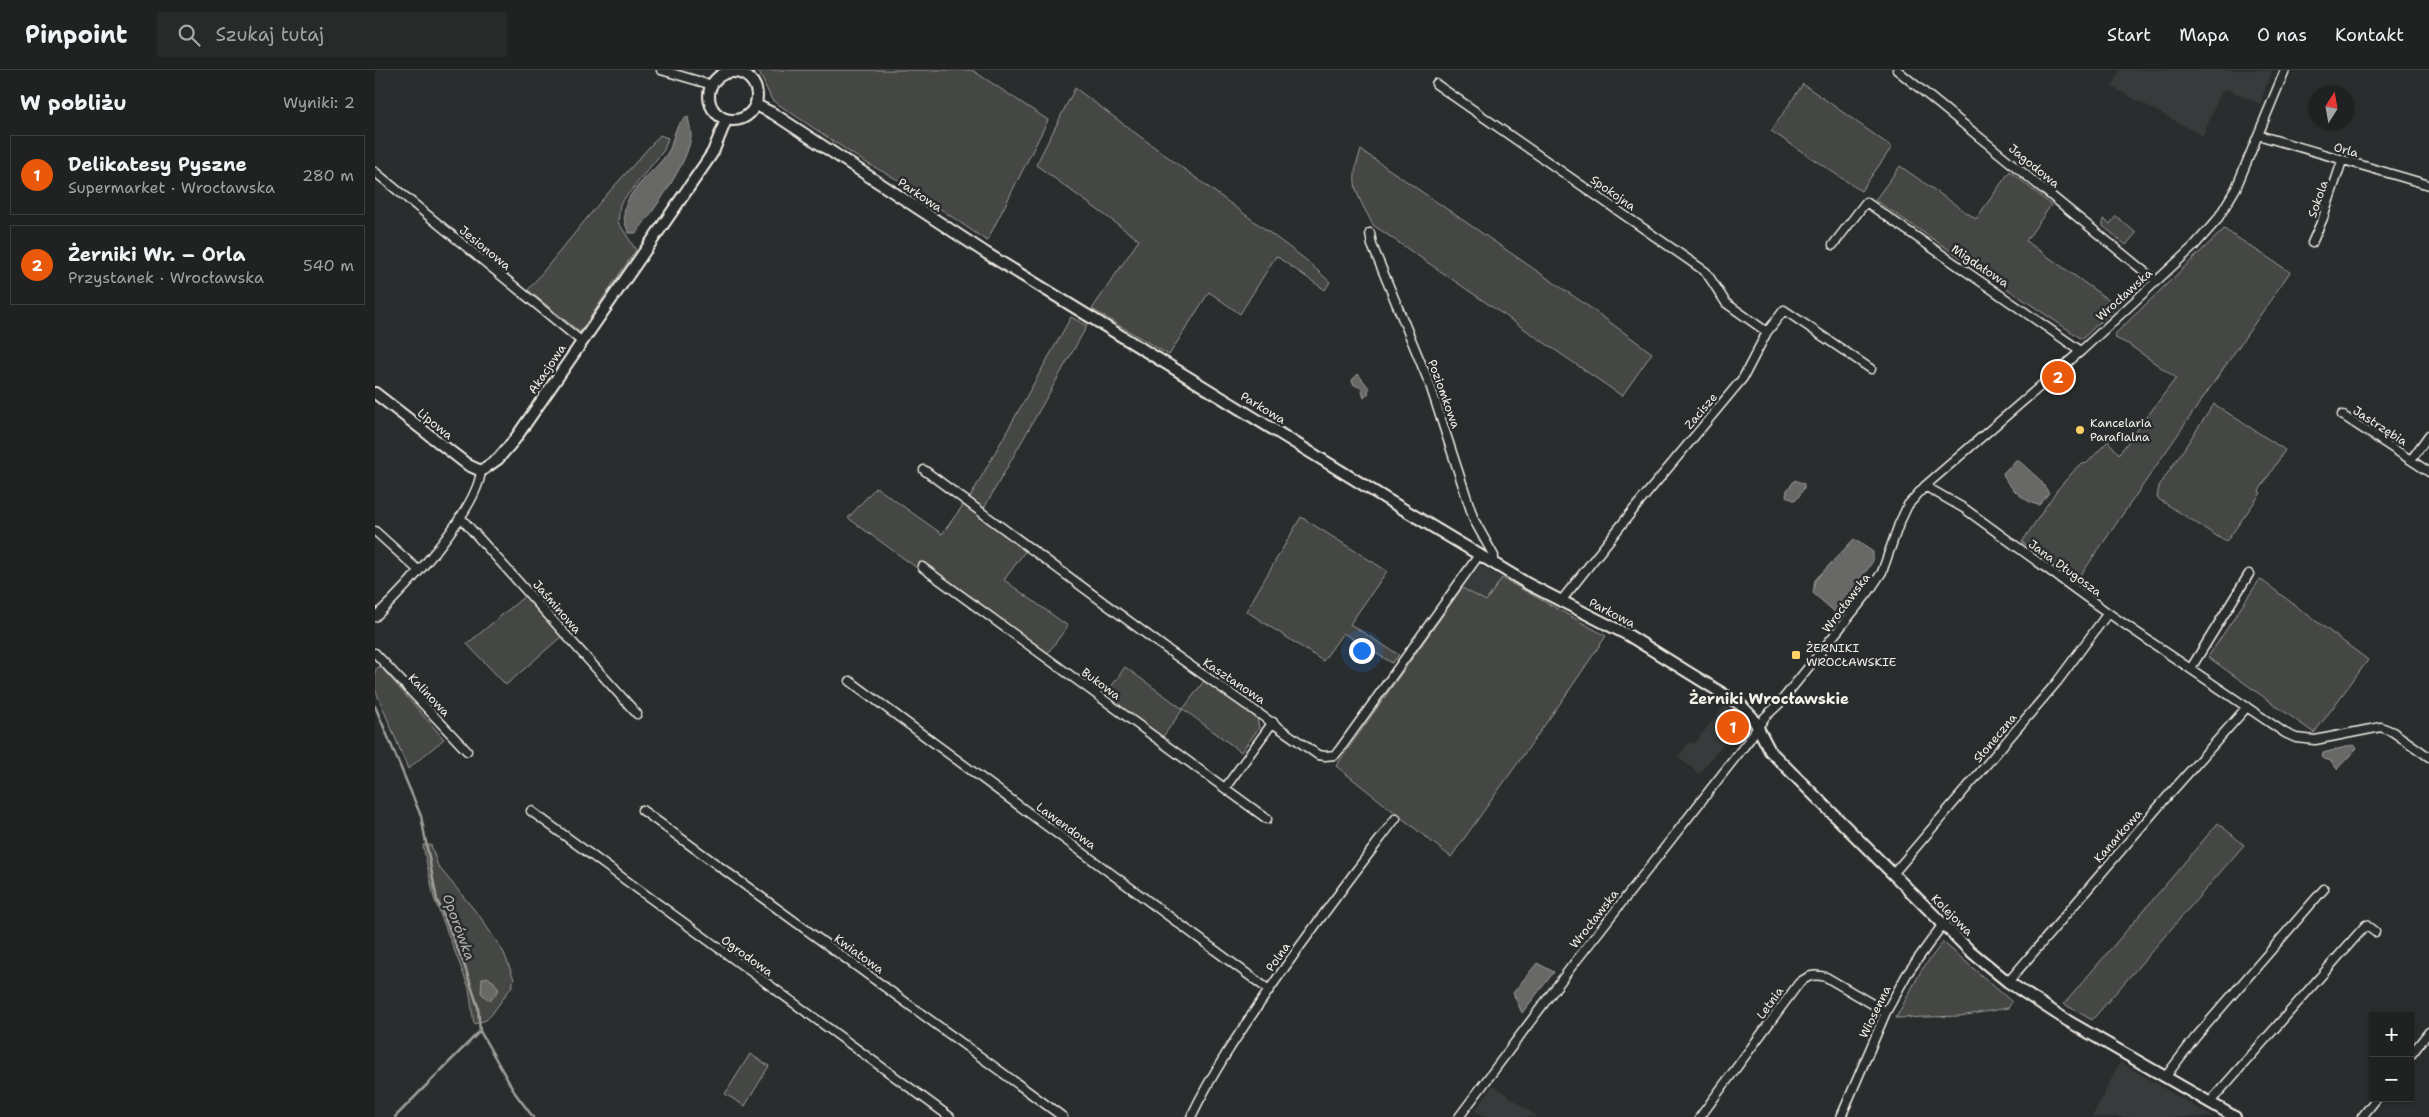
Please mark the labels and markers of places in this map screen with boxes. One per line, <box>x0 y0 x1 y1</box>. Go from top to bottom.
pin: 2 <box>2042 358 2074 396</box>
place label: Kancelaria Parafialna <box>2090 415 2152 445</box>
marker: Kancelaria Parafialna <box>2074 424 2086 436</box>
place label: ŻERNIKI WROCŁAWSKIE <box>1806 640 1896 670</box>
marker: ŻERNIKI WROCŁAWSKIE <box>1790 649 1802 661</box>
pin: 1 <box>1717 708 1749 746</box>

